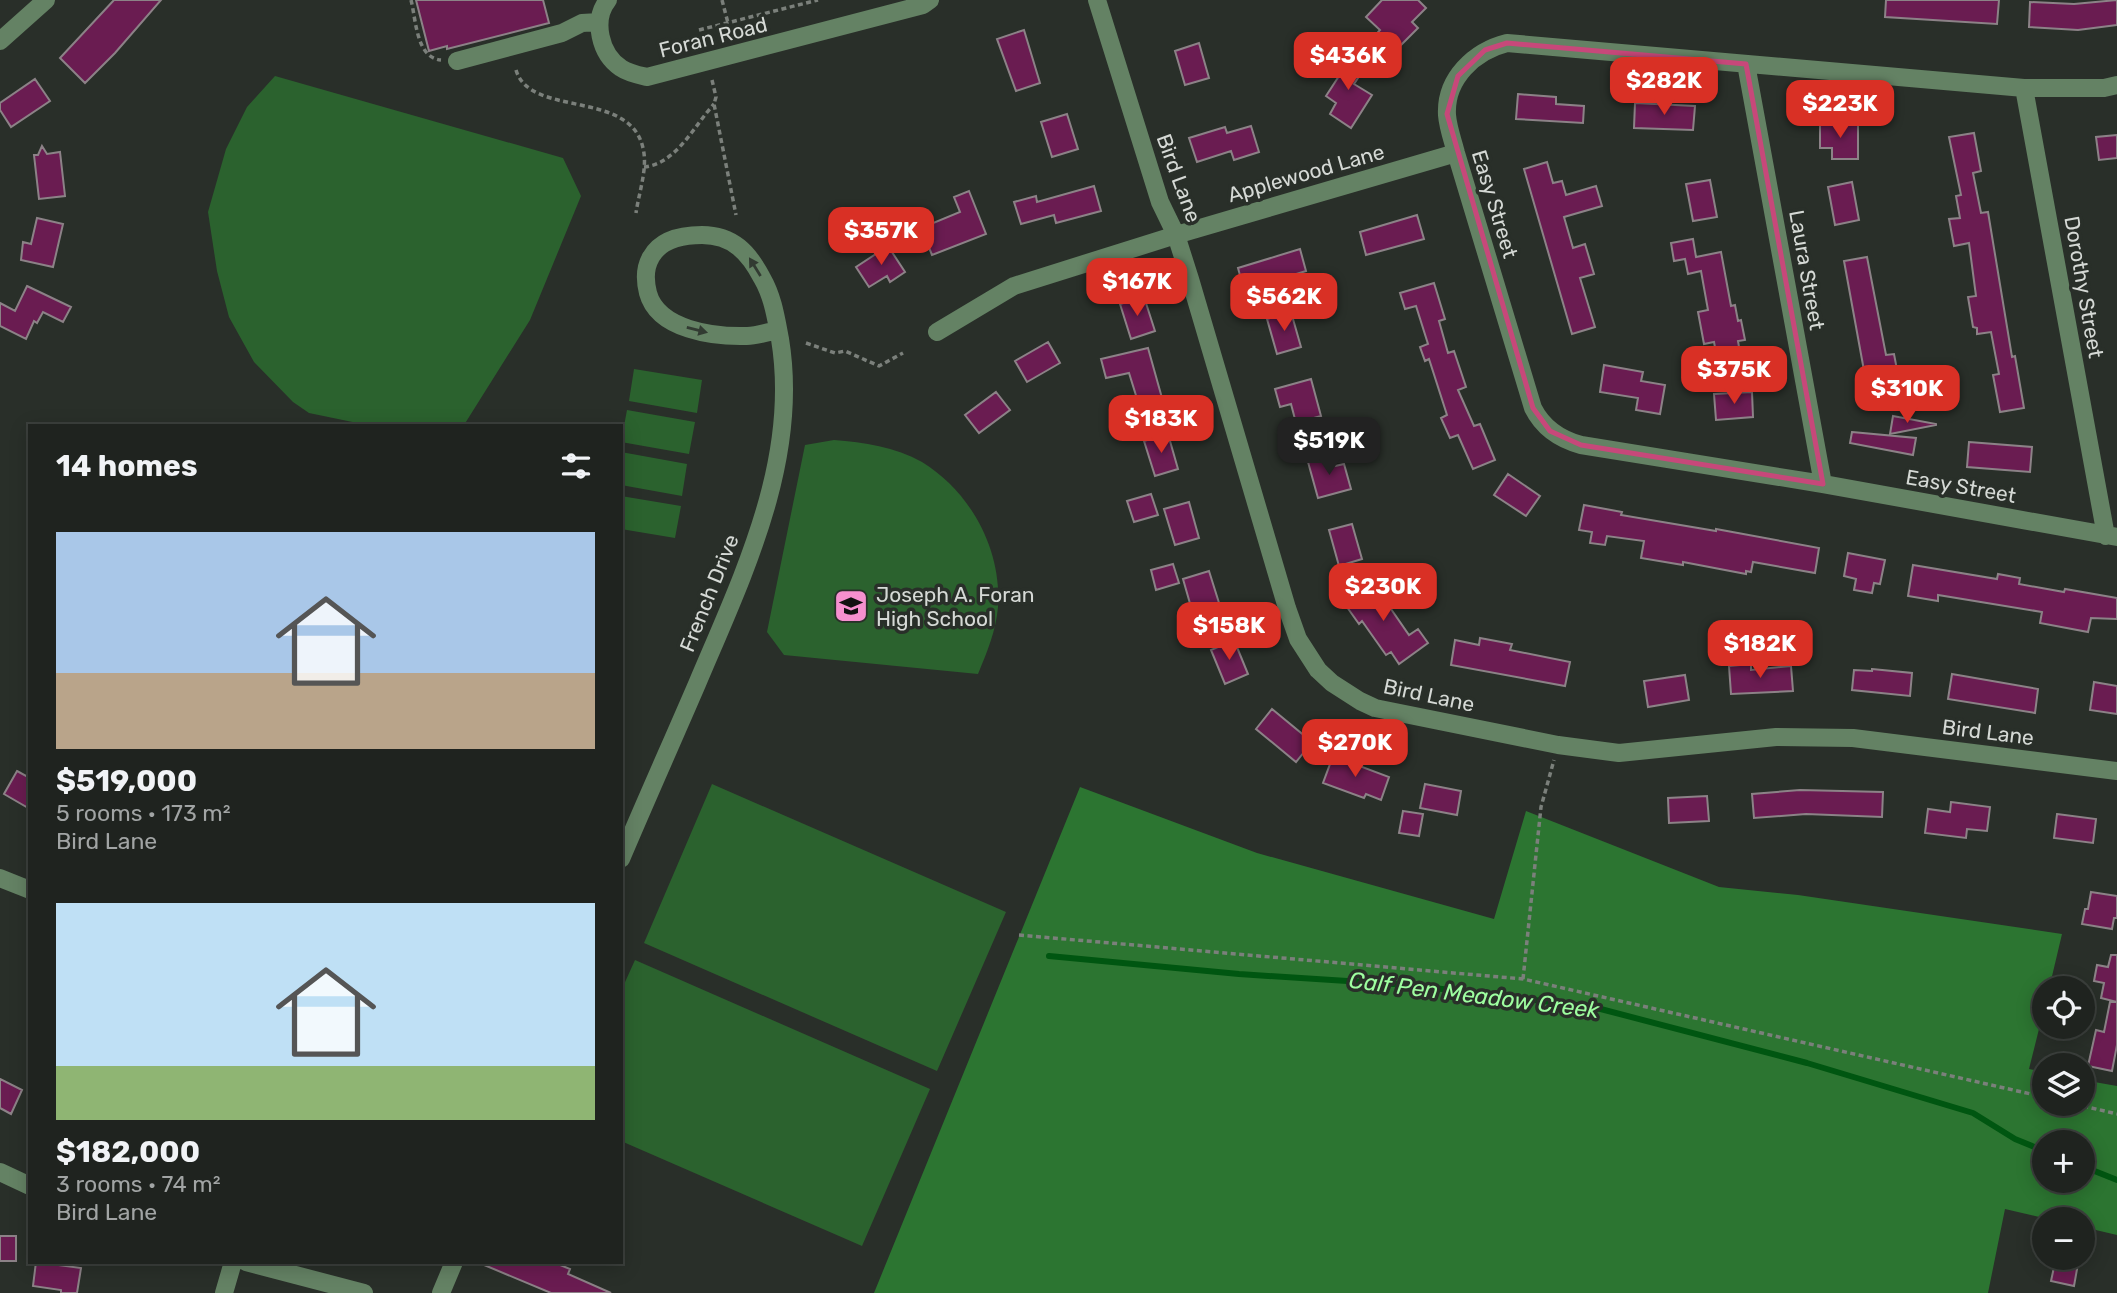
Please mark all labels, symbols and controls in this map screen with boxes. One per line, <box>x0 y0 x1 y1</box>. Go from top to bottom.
street label: Foran Road <box>656 11 770 63</box>
pin: $436K <box>1299 32 1397 92</box>
text: $436K <box>1310 41 1386 69</box>
pin: $282K <box>1615 58 1713 117</box>
text: $282K <box>1626 66 1702 94</box>
pin: $223K <box>1791 80 1889 140</box>
text: $223K <box>1802 89 1878 117</box>
street label: Bird Lane <box>1151 130 1207 226</box>
street label: Applewood Lane <box>1225 139 1387 207</box>
street label: Easy Street <box>1467 147 1523 261</box>
pin: $357K <box>832 208 930 267</box>
street label: Laura Street <box>1784 208 1830 332</box>
street label: Dorothy Street <box>2059 214 2109 360</box>
text: $357K <box>844 216 918 244</box>
one-way arrow <box>749 257 762 276</box>
pin: $167K <box>1088 258 1186 318</box>
text: $167K <box>1102 267 1172 295</box>
pin: $562K <box>1235 274 1333 333</box>
text: $562K <box>1246 282 1322 310</box>
one-way arrow <box>686 325 708 336</box>
pin: $375K <box>1685 346 1783 406</box>
text: $375K <box>1697 355 1771 383</box>
pin: $310K <box>1858 366 1956 425</box>
text: $310K <box>1871 374 1943 402</box>
pin: $183K <box>1112 396 1210 455</box>
text: $183K <box>1125 404 1197 432</box>
pin: $519K <box>1280 418 1378 477</box>
text: $519K <box>1293 426 1365 454</box>
icon: filters <box>557 447 595 485</box>
text: 14 homes <box>56 448 198 484</box>
street label: Easy Street <box>1904 464 2018 508</box>
street label: French Drive <box>674 531 744 655</box>
pin: $230K <box>1334 564 1432 623</box>
text: $230K <box>1345 572 1421 600</box>
icon: home <box>263 578 389 704</box>
place label: Joseph A. Foran High School <box>876 582 1034 631</box>
school or university icon: Joseph A. Foran High School <box>832 587 870 625</box>
pin: $158K <box>1180 602 1278 662</box>
text: $158K <box>1193 611 1265 639</box>
pin: $182K <box>1711 620 1809 680</box>
text: $182K <box>1724 629 1796 657</box>
street label: Bird Lane <box>1381 673 1477 717</box>
street label: Bird Lane <box>1941 714 2035 750</box>
pin: $270K <box>1306 720 1404 779</box>
text: $270K <box>1318 728 1392 756</box>
text: $519,000 <box>56 763 197 799</box>
text: 5 rooms · 173 m² <box>56 799 231 827</box>
text: Bird Lane <box>56 827 157 855</box>
icon: home <box>263 949 389 1075</box>
water label: Calf Pen Meadow Creek <box>1347 966 1602 1024</box>
map controls <box>2032 976 2095 1270</box>
button: locate <box>2032 976 2095 1039</box>
button: layers <box>2032 1053 2095 1116</box>
button: + <box>2032 1130 2095 1193</box>
text: $182,000 <box>56 1134 200 1170</box>
text: 3 rooms · 74 m² <box>56 1170 221 1198</box>
text: Bird Lane <box>56 1198 157 1226</box>
button: − <box>2032 1207 2095 1270</box>

